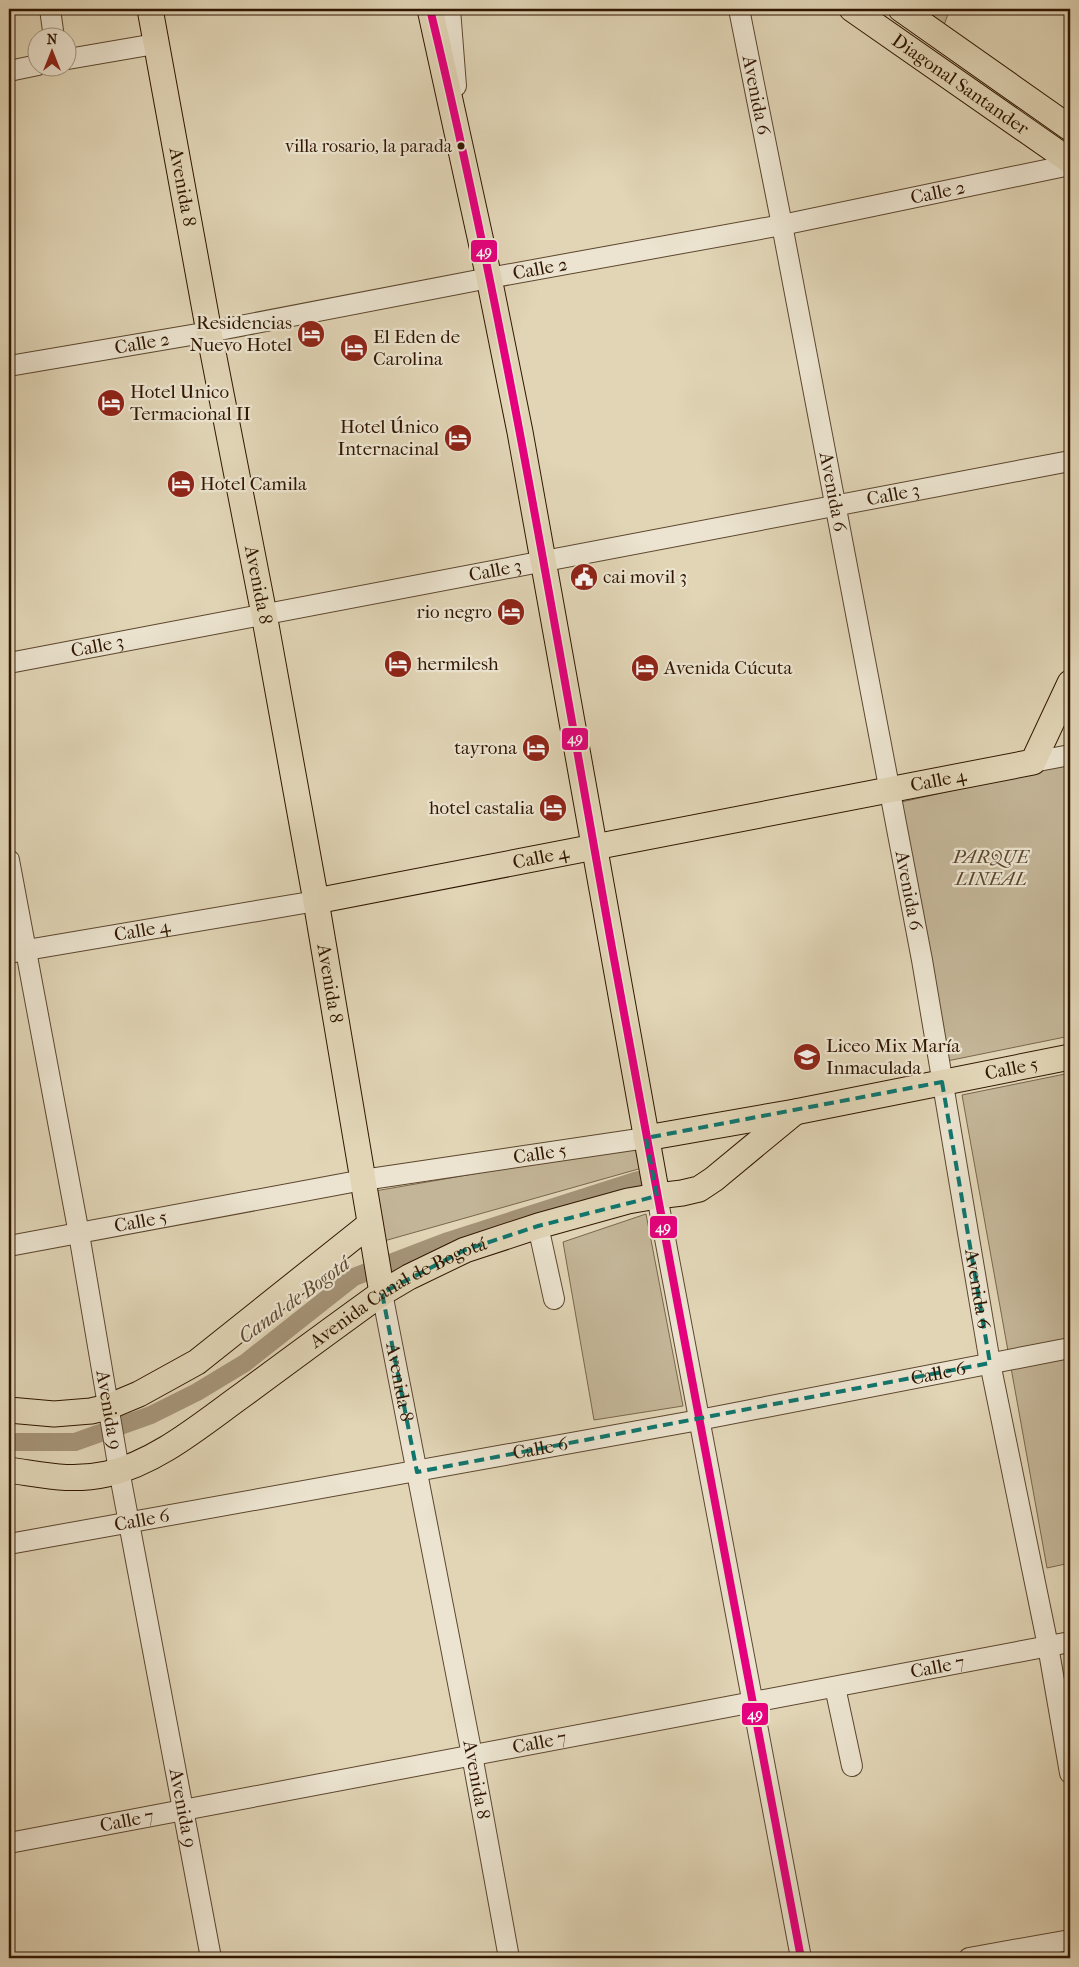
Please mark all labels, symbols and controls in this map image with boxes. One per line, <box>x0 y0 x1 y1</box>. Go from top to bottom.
north arrow <box>28 28 78 78</box>
street label: Diagonal Santander <box>888 29 1034 140</box>
text: N <box>47 31 58 48</box>
street label: Avenida 6 <box>737 53 775 138</box>
place label: villa rosario, la parada <box>285 136 453 157</box>
marker: villa rosario, la parada <box>456 141 466 151</box>
street label: Avenida 8 <box>164 145 201 228</box>
street label: Calle 2 <box>909 176 967 209</box>
line badge: 49 <box>470 239 498 263</box>
text: 49 <box>475 243 492 260</box>
street label: Calle 2 <box>511 253 569 284</box>
place label: Residencias Nuevo Hotel <box>190 312 292 356</box>
hotel icon: Residencias Nuevo Hotel <box>296 319 326 349</box>
place label: El Eden de Carolina <box>373 326 460 370</box>
street label: Calle 2 <box>113 328 171 359</box>
hotel icon: El Eden de Carolina <box>339 333 369 363</box>
place label: Hotel Unico Termacional II <box>130 381 251 425</box>
hotel icon: Hotel Unico Termacional II <box>96 388 126 418</box>
place label: Hotel Único Internacinal <box>338 416 439 460</box>
hotel icon: Hotel Único Internacinal <box>443 423 473 453</box>
street label: Avenida 6 <box>814 449 851 534</box>
hotel icon: Hotel Camila <box>166 469 196 499</box>
place label: Hotel Camila <box>200 473 307 495</box>
street label: Calle 3 <box>865 479 921 510</box>
street label: Avenida 8 <box>240 543 277 626</box>
street label: Calle 3 <box>467 555 523 586</box>
public building icon: cai movil 3 <box>569 562 599 592</box>
place label: cai movil 3 <box>603 566 687 588</box>
hotel icon: rio negro <box>496 597 526 627</box>
place label: rio negro <box>417 601 492 623</box>
street label: Calle 3 <box>69 630 126 662</box>
hotel icon: hermilesh <box>383 649 413 679</box>
place label: hermilesh <box>417 653 499 675</box>
hotel icon: Avenida Cúcuta <box>630 653 660 683</box>
place label: Avenida Cúcuta <box>663 657 792 679</box>
line badge: 49 <box>561 727 589 751</box>
text: 49 <box>566 730 583 747</box>
hotel icon: tayrona <box>521 733 551 763</box>
place label: tayrona <box>454 737 517 759</box>
street label: Calle 4 <box>909 764 969 797</box>
hotel icon: hotel castalia <box>538 793 568 823</box>
place label: hotel castalia <box>429 797 534 819</box>
street label: Calle 4 <box>511 841 571 874</box>
park label: PARQUE LINEAL <box>952 846 1030 890</box>
street label: Avenida 6 <box>890 848 927 933</box>
street label: Calle 4 <box>112 915 173 946</box>
street label: Avenida 8 <box>312 941 347 1025</box>
place label: Liceo Mix María Inmaculada <box>826 1035 960 1079</box>
school or university icon: Liceo Mix María Inmaculada <box>792 1042 822 1072</box>
street label: Calle 5 <box>983 1053 1040 1085</box>
street label: Calle 5 <box>512 1139 568 1169</box>
street label: Calle 5 <box>112 1206 169 1237</box>
line badge: 49 <box>649 1215 678 1239</box>
text: 49 <box>654 1219 671 1236</box>
street label: Avenida Canal de Bogotá <box>305 1233 490 1353</box>
street label: Avenida 6 <box>960 1246 995 1331</box>
water label: Canal de Bogotá <box>234 1250 356 1348</box>
street label: Avenida 8 <box>381 1340 418 1424</box>
street label: Calle 6 <box>909 1357 969 1390</box>
street label: Avenida 9 <box>91 1368 126 1451</box>
street label: Calle 6 <box>511 1433 571 1464</box>
street label: Calle 6 <box>112 1504 172 1536</box>
street label: Calle 7 <box>909 1651 966 1683</box>
line badge: 49 <box>741 1702 769 1726</box>
text: 49 <box>746 1706 763 1723</box>
street label: Calle 7 <box>511 1727 568 1758</box>
street label: Avenida 8 <box>458 1738 495 1821</box>
street label: Avenida 9 <box>164 1766 201 1850</box>
street label: Calle 7 <box>98 1805 156 1837</box>

